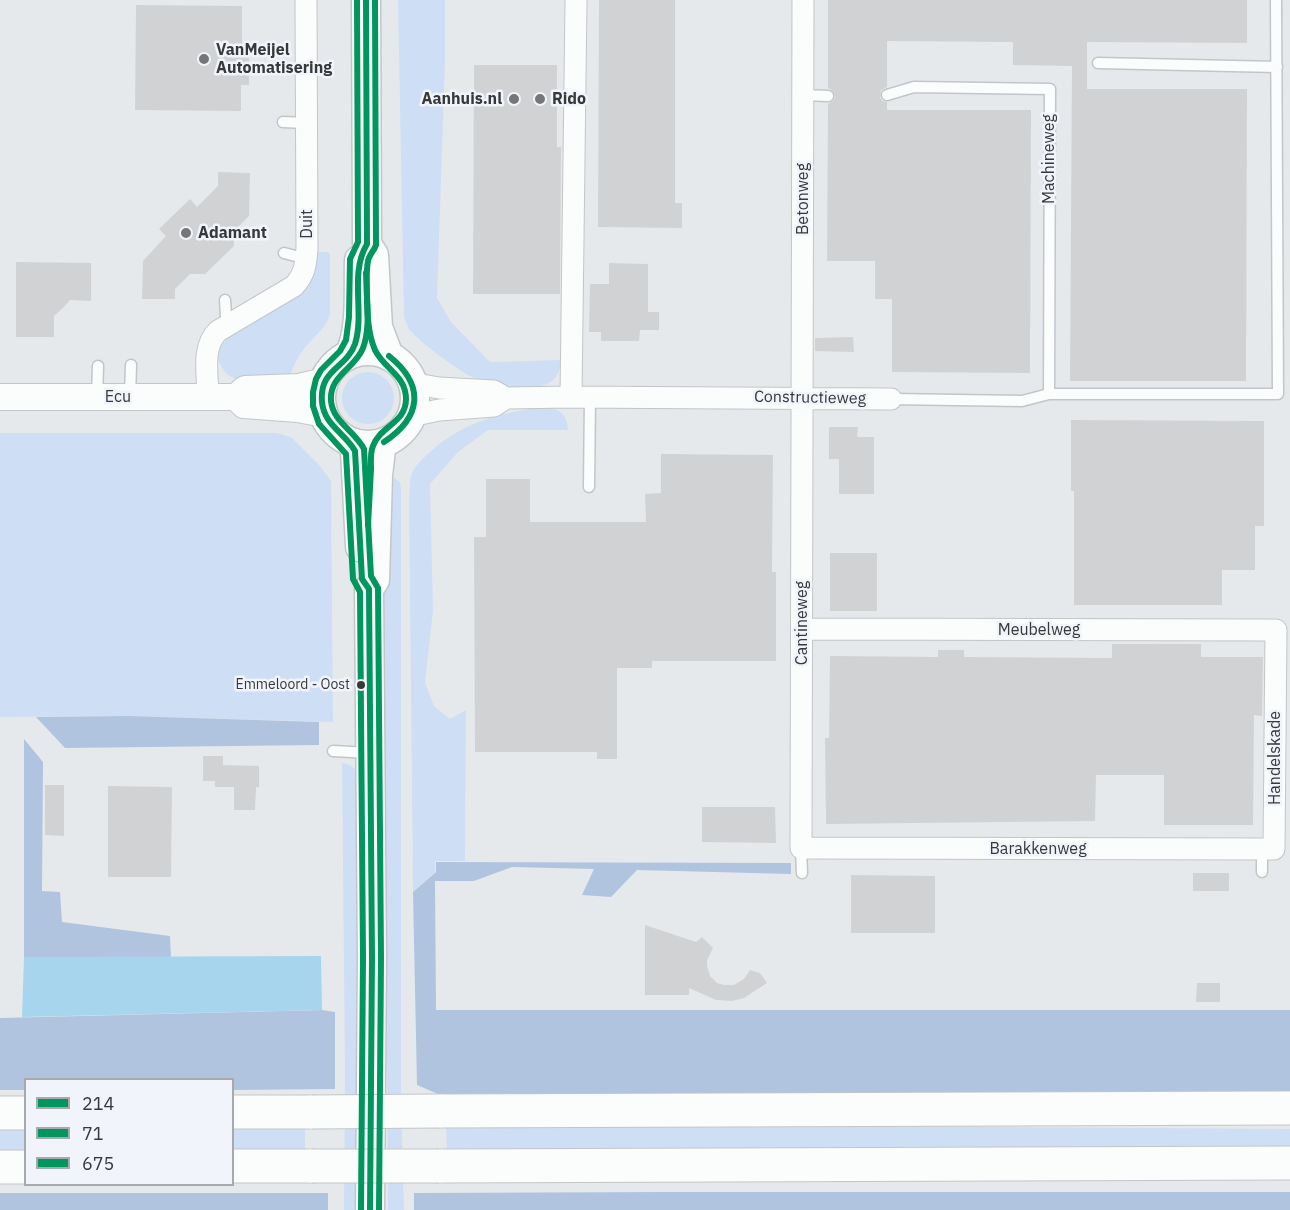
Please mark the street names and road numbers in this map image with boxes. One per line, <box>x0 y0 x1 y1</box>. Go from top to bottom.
street label: Machineweg <box>1039 114 1059 204</box>
street label: Betonweg <box>793 163 813 235</box>
street label: Duit <box>297 209 317 239</box>
street label: Ecu <box>105 387 131 407</box>
street label: Constructieweg <box>754 387 866 409</box>
street label: Cantineweg <box>792 581 812 665</box>
street label: Meubelweg <box>998 620 1080 640</box>
street label: Handelskade <box>1265 711 1285 805</box>
street label: Barakkenweg <box>989 839 1087 859</box>

